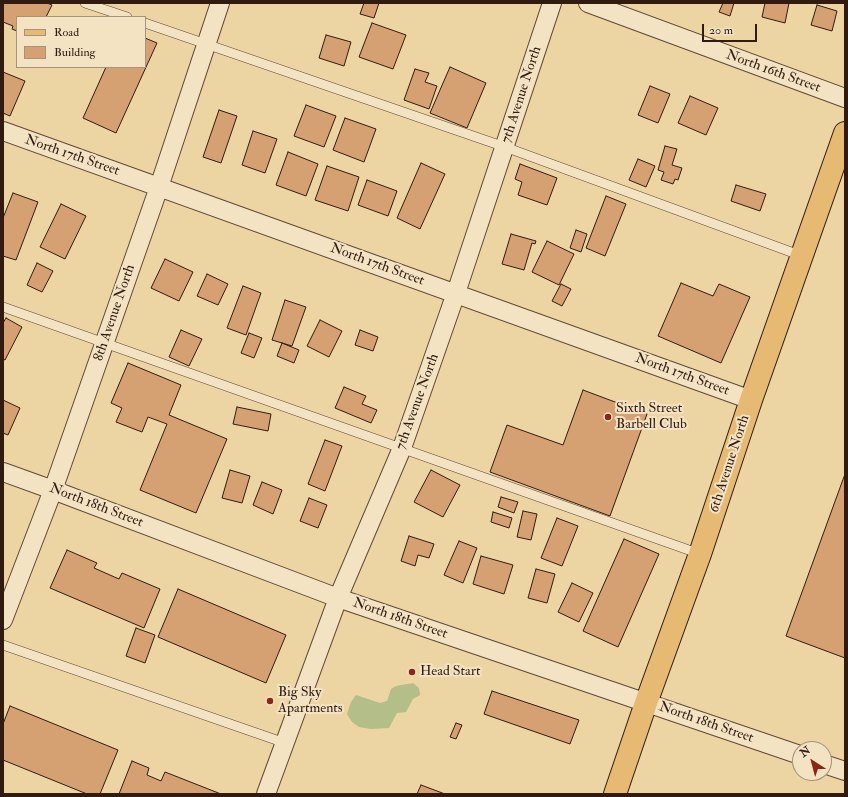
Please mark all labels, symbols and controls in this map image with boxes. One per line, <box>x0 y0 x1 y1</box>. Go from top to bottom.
legend <box>16 16 146 68</box>
scale bar <box>704 16 759 42</box>
text: 20 m <box>709 23 733 38</box>
text: Road <box>54 25 79 40</box>
street label: 7th Avenue North <box>498 44 546 146</box>
text: Building <box>54 45 95 60</box>
street label: North 16th Street <box>723 47 823 97</box>
street label: North 17th Street <box>22 132 122 180</box>
street label: North 17th Street <box>328 240 426 290</box>
street label: 8th Avenue North <box>91 263 139 363</box>
street label: North 17th Street <box>633 350 731 400</box>
street label: 7th Avenue North <box>393 352 443 452</box>
place label: Sixth Street Barbell Club <box>616 401 687 434</box>
marker: Sixth Street Barbell Club <box>603 412 613 422</box>
street label: 6th Avenue North <box>706 413 754 515</box>
street label: North 18th Street <box>47 480 145 532</box>
street label: North 18th Street <box>350 595 450 643</box>
place label: Head Start <box>420 664 481 680</box>
marker: Head Start <box>407 667 417 677</box>
place label: Big Sky Apartments <box>278 685 343 718</box>
marker: Big Sky Apartments <box>265 696 275 706</box>
street label: North 18th Street <box>656 699 756 747</box>
north arrow <box>792 741 832 781</box>
text: N <box>797 744 813 760</box>

